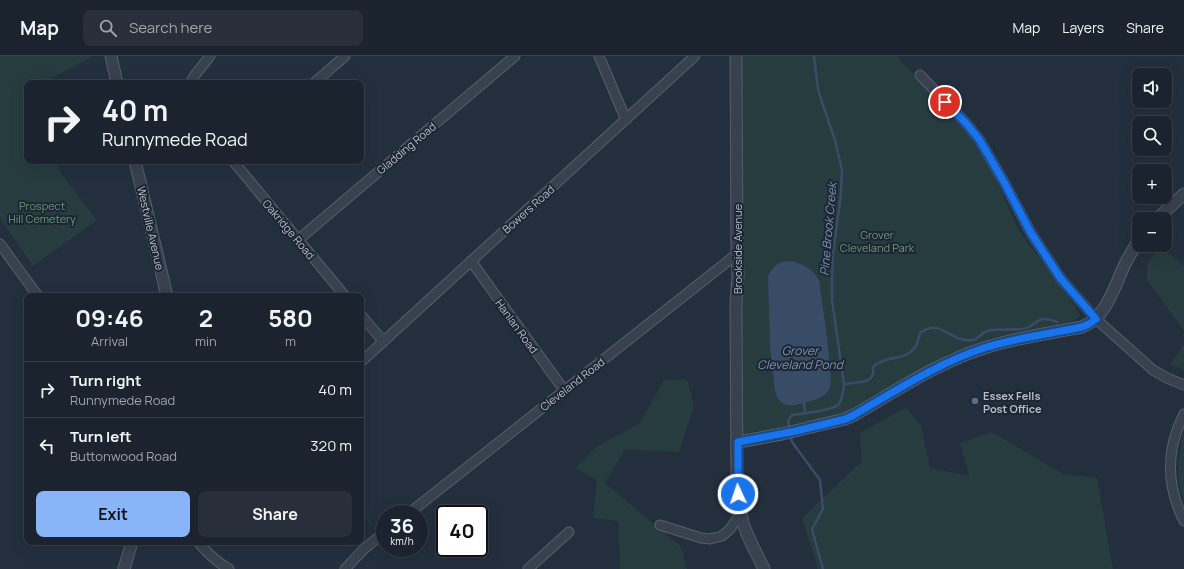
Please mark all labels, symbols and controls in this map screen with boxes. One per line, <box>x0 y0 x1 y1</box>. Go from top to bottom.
search box <box>83 10 363 46</box>
text: Map <box>20 15 59 41</box>
icon: search <box>97 17 119 39</box>
text: Search here <box>129 17 212 38</box>
text: Map <box>1012 18 1040 37</box>
text: Layers <box>1062 18 1104 37</box>
text: Share <box>1126 18 1164 37</box>
map controls <box>1132 68 1172 252</box>
button: sound <box>1132 68 1172 108</box>
pin <box>928 85 962 119</box>
text: 40 m <box>102 91 168 129</box>
icon: arrive <box>934 91 956 113</box>
icon: right <box>36 96 88 148</box>
button: search <box>1132 116 1172 156</box>
street label: Gladding Road <box>373 119 439 177</box>
text: Runnymede Road <box>102 127 248 151</box>
button: + <box>1132 164 1172 204</box>
water label: Pine Brook Creek <box>815 180 841 276</box>
street label: Bowers Road <box>499 182 557 236</box>
street label: Westville Avenue <box>134 184 168 272</box>
street label: Oakridge Road <box>260 196 318 262</box>
park label: Prospect Hill Cemetery <box>8 198 76 226</box>
street label: Brookside Avenue <box>730 203 745 294</box>
button: − <box>1132 212 1172 252</box>
park label: Grover Cleveland Park <box>840 227 915 255</box>
street label: Hanlan Road <box>492 296 542 356</box>
text: 09:46 <box>75 301 144 334</box>
text: 2 <box>199 301 213 334</box>
text: 580 <box>268 301 313 334</box>
text: Arrival <box>91 332 128 350</box>
text: min <box>195 332 217 350</box>
text: m <box>285 332 296 350</box>
water label: Grover Cleveland Pond <box>757 342 845 373</box>
street label: Cleveland Road <box>536 354 608 414</box>
text: Turn right <box>70 370 141 391</box>
icon: right <box>36 379 58 401</box>
text: 40 m <box>318 379 352 400</box>
place label: Essex Fells Post Office <box>983 388 1042 416</box>
text: Runnymede Road <box>70 391 175 409</box>
marker: Essex Fells Post Office <box>970 396 980 406</box>
text: Turn left <box>70 426 132 447</box>
icon: left <box>36 435 58 457</box>
text: 320 m <box>310 435 352 456</box>
text: Buttonwood Road <box>70 447 177 465</box>
position arrow <box>717 473 759 515</box>
button: Exit <box>36 491 190 537</box>
button: Share <box>198 491 352 537</box>
speed limit sign: 40 <box>436 505 488 557</box>
text: 36 <box>390 512 414 539</box>
text: km/h <box>390 534 414 548</box>

